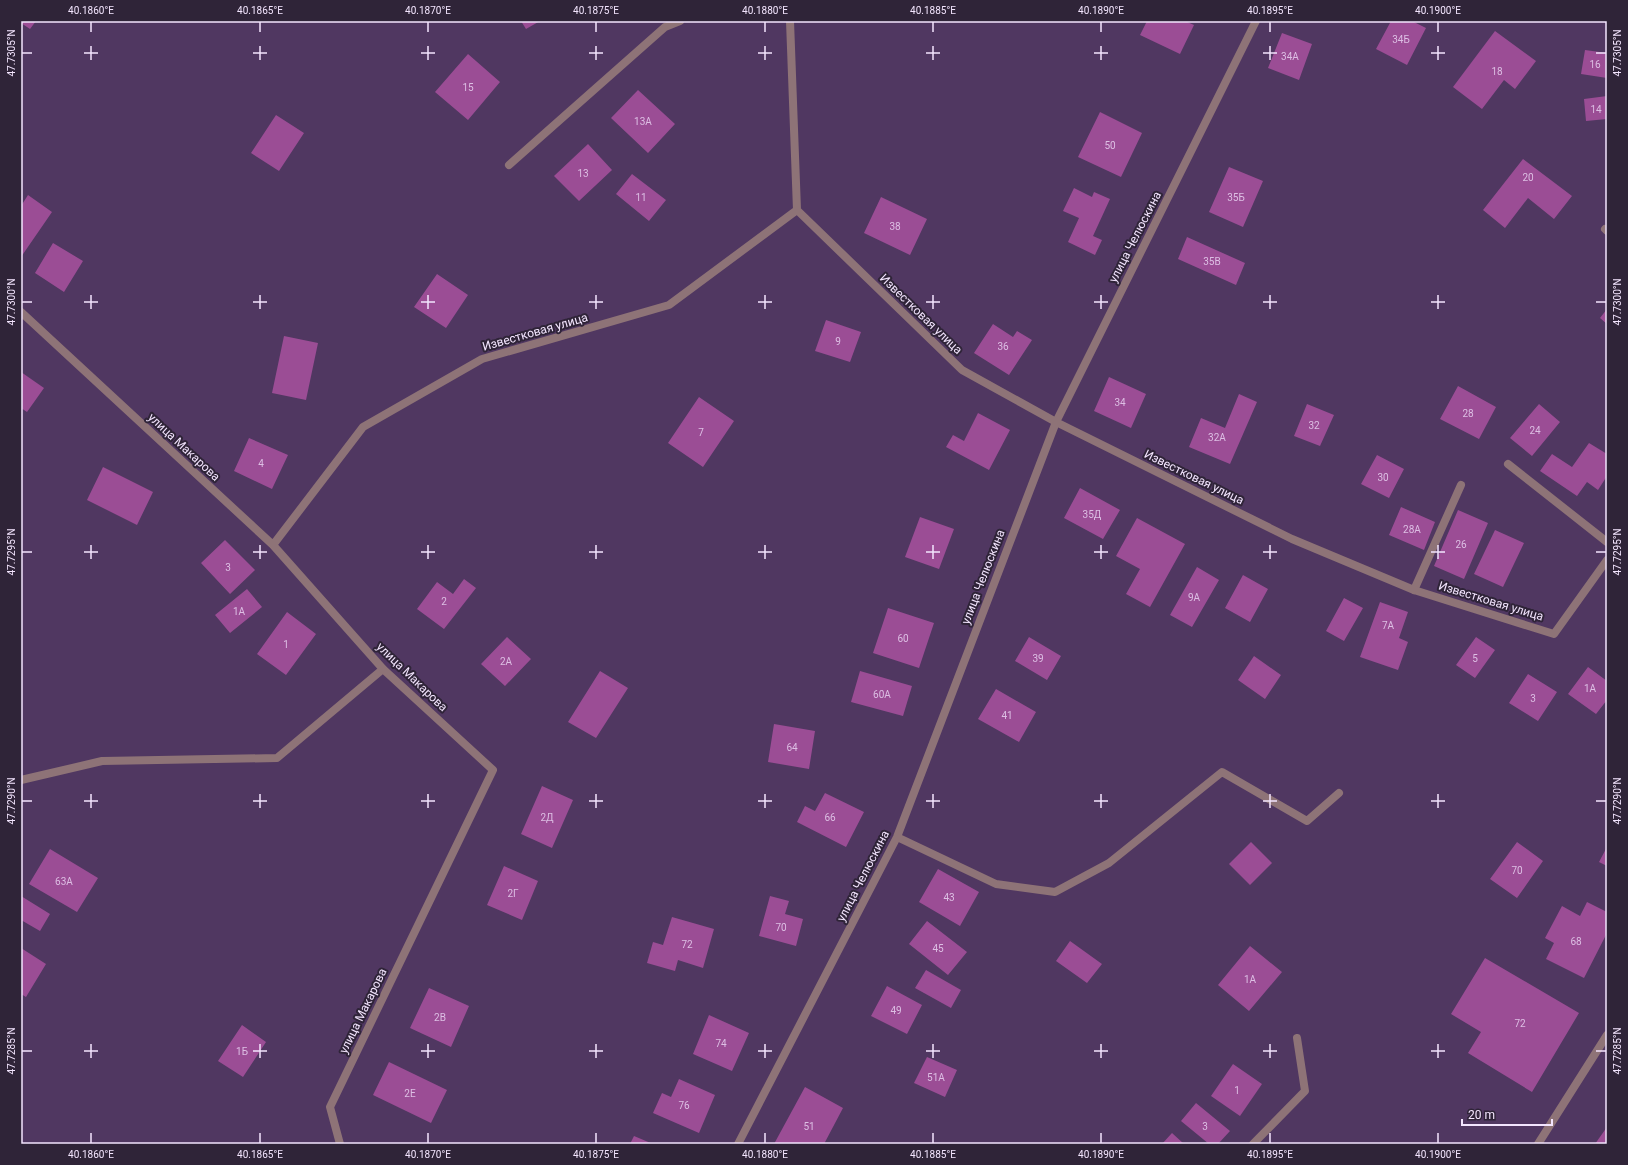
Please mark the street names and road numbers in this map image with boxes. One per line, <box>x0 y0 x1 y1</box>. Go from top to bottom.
street label: улица Челюскина <box>1106 189 1164 285</box>
street label: Известковая улица <box>877 271 965 357</box>
street label: Известковая улица <box>481 310 589 354</box>
street label: улица Макарова <box>145 410 223 484</box>
street label: Известковая улица <box>1142 447 1246 507</box>
street label: улица Челюскина <box>958 528 1008 626</box>
street label: Известковая улица <box>1437 578 1545 624</box>
street label: улица Макарова <box>374 640 450 714</box>
street label: улица Челюскина <box>834 828 892 924</box>
street label: улица Макарова <box>336 966 390 1056</box>

